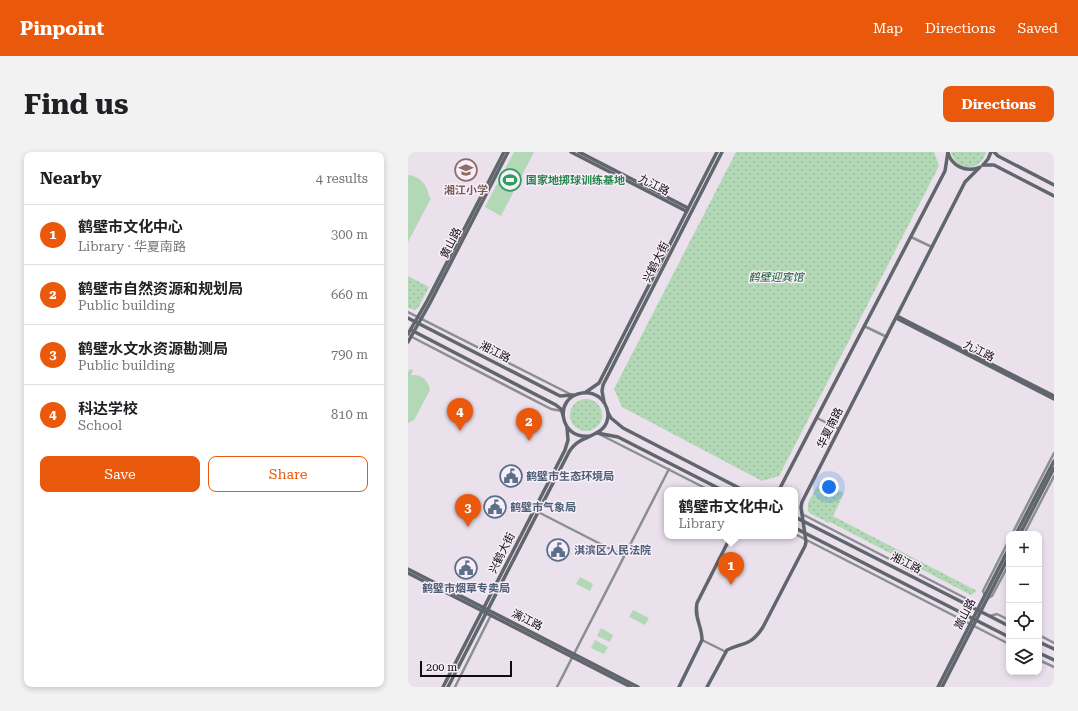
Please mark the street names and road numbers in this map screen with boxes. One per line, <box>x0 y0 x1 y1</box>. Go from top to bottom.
street label: 九江路 <box>636 172 672 198</box>
street label: 黄山路 <box>438 225 464 261</box>
street label: 兴鹤大街 <box>640 239 672 285</box>
street label: 九江路 <box>961 338 997 364</box>
street label: 湘江路 <box>477 339 513 365</box>
street label: 华夏南路 <box>814 405 846 451</box>
street label: 兴鹤大街 <box>486 530 518 576</box>
street label: 湘江路 <box>888 550 924 576</box>
street label: 嵩山路 <box>952 596 978 632</box>
street label: 漓江路 <box>509 607 545 633</box>

